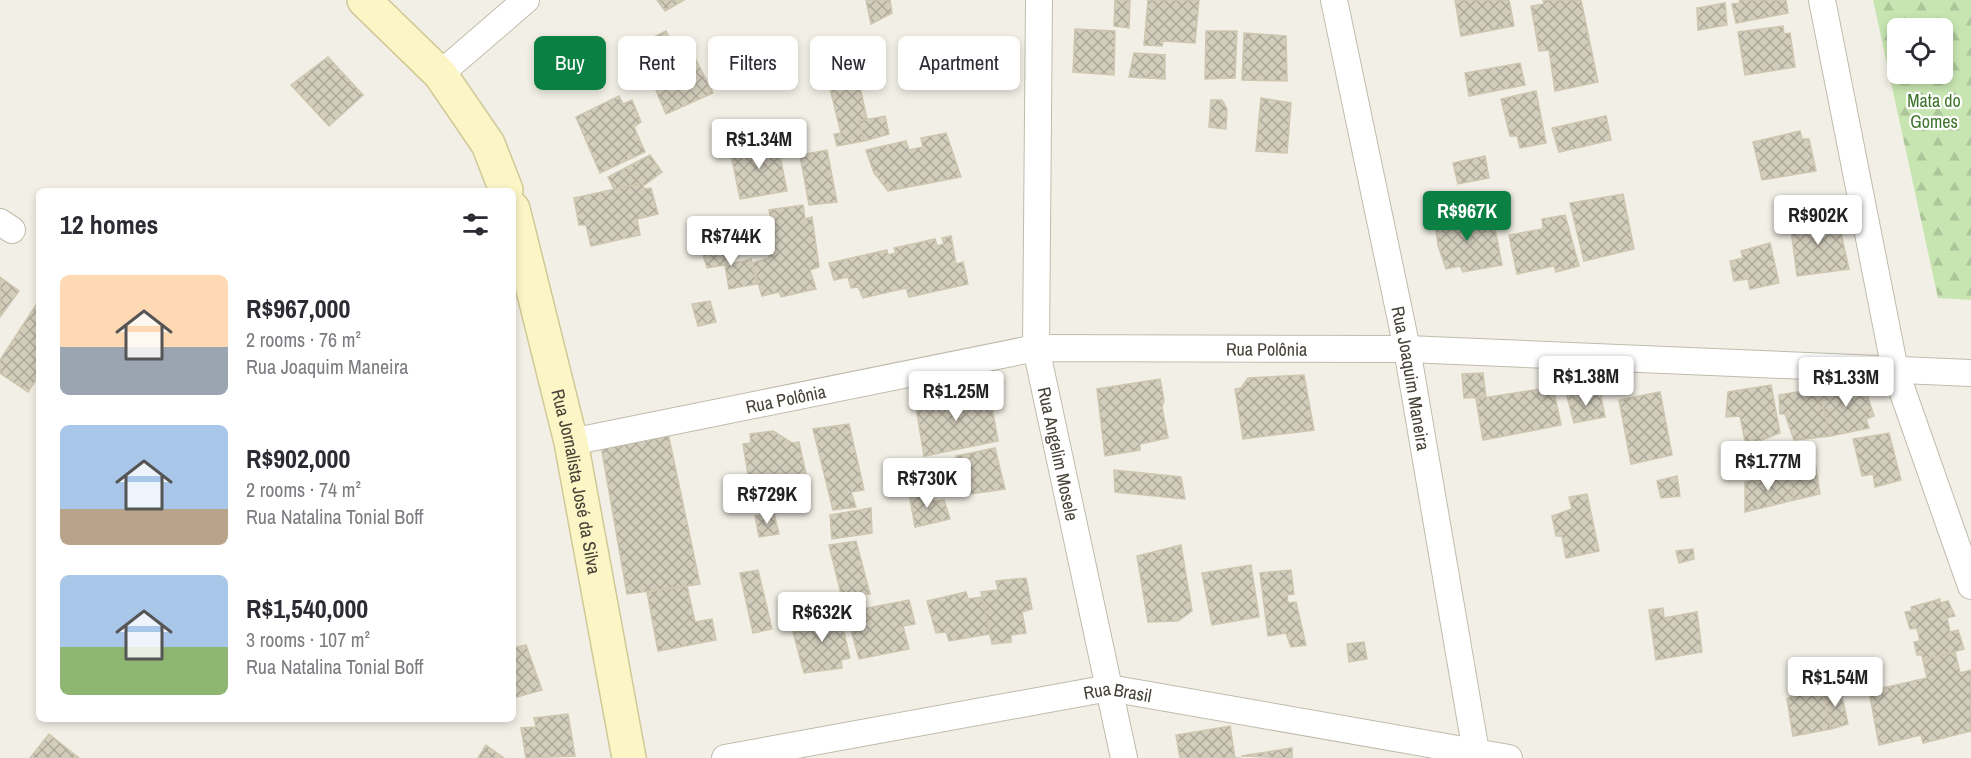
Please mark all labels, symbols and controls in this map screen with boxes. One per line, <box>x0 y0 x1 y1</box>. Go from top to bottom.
map controls <box>1887 18 1953 84</box>
button: locate <box>1887 18 1953 84</box>
chip: Buy <box>534 36 606 90</box>
chip: Rent <box>618 36 696 90</box>
chip: Filters <box>708 36 798 90</box>
chip: New <box>810 36 886 90</box>
chip: Apartment <box>898 36 1020 90</box>
park label: Mata do Gomes <box>1907 88 1961 134</box>
pin: R$1.34M <box>704 119 814 170</box>
text: R$1.34M <box>726 125 792 152</box>
pin: R$967K <box>1418 191 1516 242</box>
pin: R$902K <box>1769 195 1867 246</box>
text: R$967K <box>1437 197 1497 224</box>
text: R$902K <box>1788 201 1848 228</box>
text: 12 homes <box>60 207 158 242</box>
icon: filters <box>459 208 492 241</box>
pin: R$744K <box>682 216 780 267</box>
text: R$744K <box>701 222 761 249</box>
text: R$967,000 <box>246 291 350 326</box>
icon: home <box>108 299 180 371</box>
street label: Rua Joaquim Maneira <box>1386 304 1437 452</box>
text: 2 rooms · 76 m² <box>246 326 361 353</box>
street label: Rua Polônia <box>1226 336 1307 361</box>
text: Rua Joaquim Maneira <box>246 353 408 380</box>
pin: R$1.38M <box>1531 356 1641 407</box>
pin: R$1.33M <box>1791 357 1901 408</box>
text: R$1.38M <box>1553 362 1619 389</box>
text: R$1.33M <box>1813 363 1879 390</box>
pin: R$1.25M <box>901 371 1011 422</box>
text: R$1.25M <box>923 377 989 404</box>
street label: Rua Polônia <box>743 378 828 419</box>
street label: Rua Angelim Mosele <box>1032 384 1085 523</box>
street label: Rua Jornalista José da Silva <box>546 386 607 576</box>
text: R$902,000 <box>246 441 350 476</box>
pin: R$1.77M <box>1713 441 1823 492</box>
text: R$1.77M <box>1735 447 1801 474</box>
icon: home <box>108 449 180 521</box>
pin: R$730K <box>878 458 976 509</box>
text: R$730K <box>897 464 957 491</box>
pin: R$729K <box>718 474 816 525</box>
text: 2 rooms · 74 m² <box>246 476 361 503</box>
text: R$729K <box>737 480 797 507</box>
text: Rua Natalina Tonial Boff <box>246 503 423 530</box>
text: R$1,540,000 <box>246 591 368 626</box>
pin: R$632K <box>773 592 871 643</box>
text: R$632K <box>792 598 852 625</box>
icon: home <box>108 599 180 671</box>
text: 3 rooms · 107 m² <box>246 626 370 653</box>
text: Rua Natalina Tonial Boff <box>246 653 423 680</box>
pin: R$1.54M <box>1780 657 1890 708</box>
text: R$1.54M <box>1802 663 1868 690</box>
street label: Rua Brasil <box>1081 675 1154 708</box>

